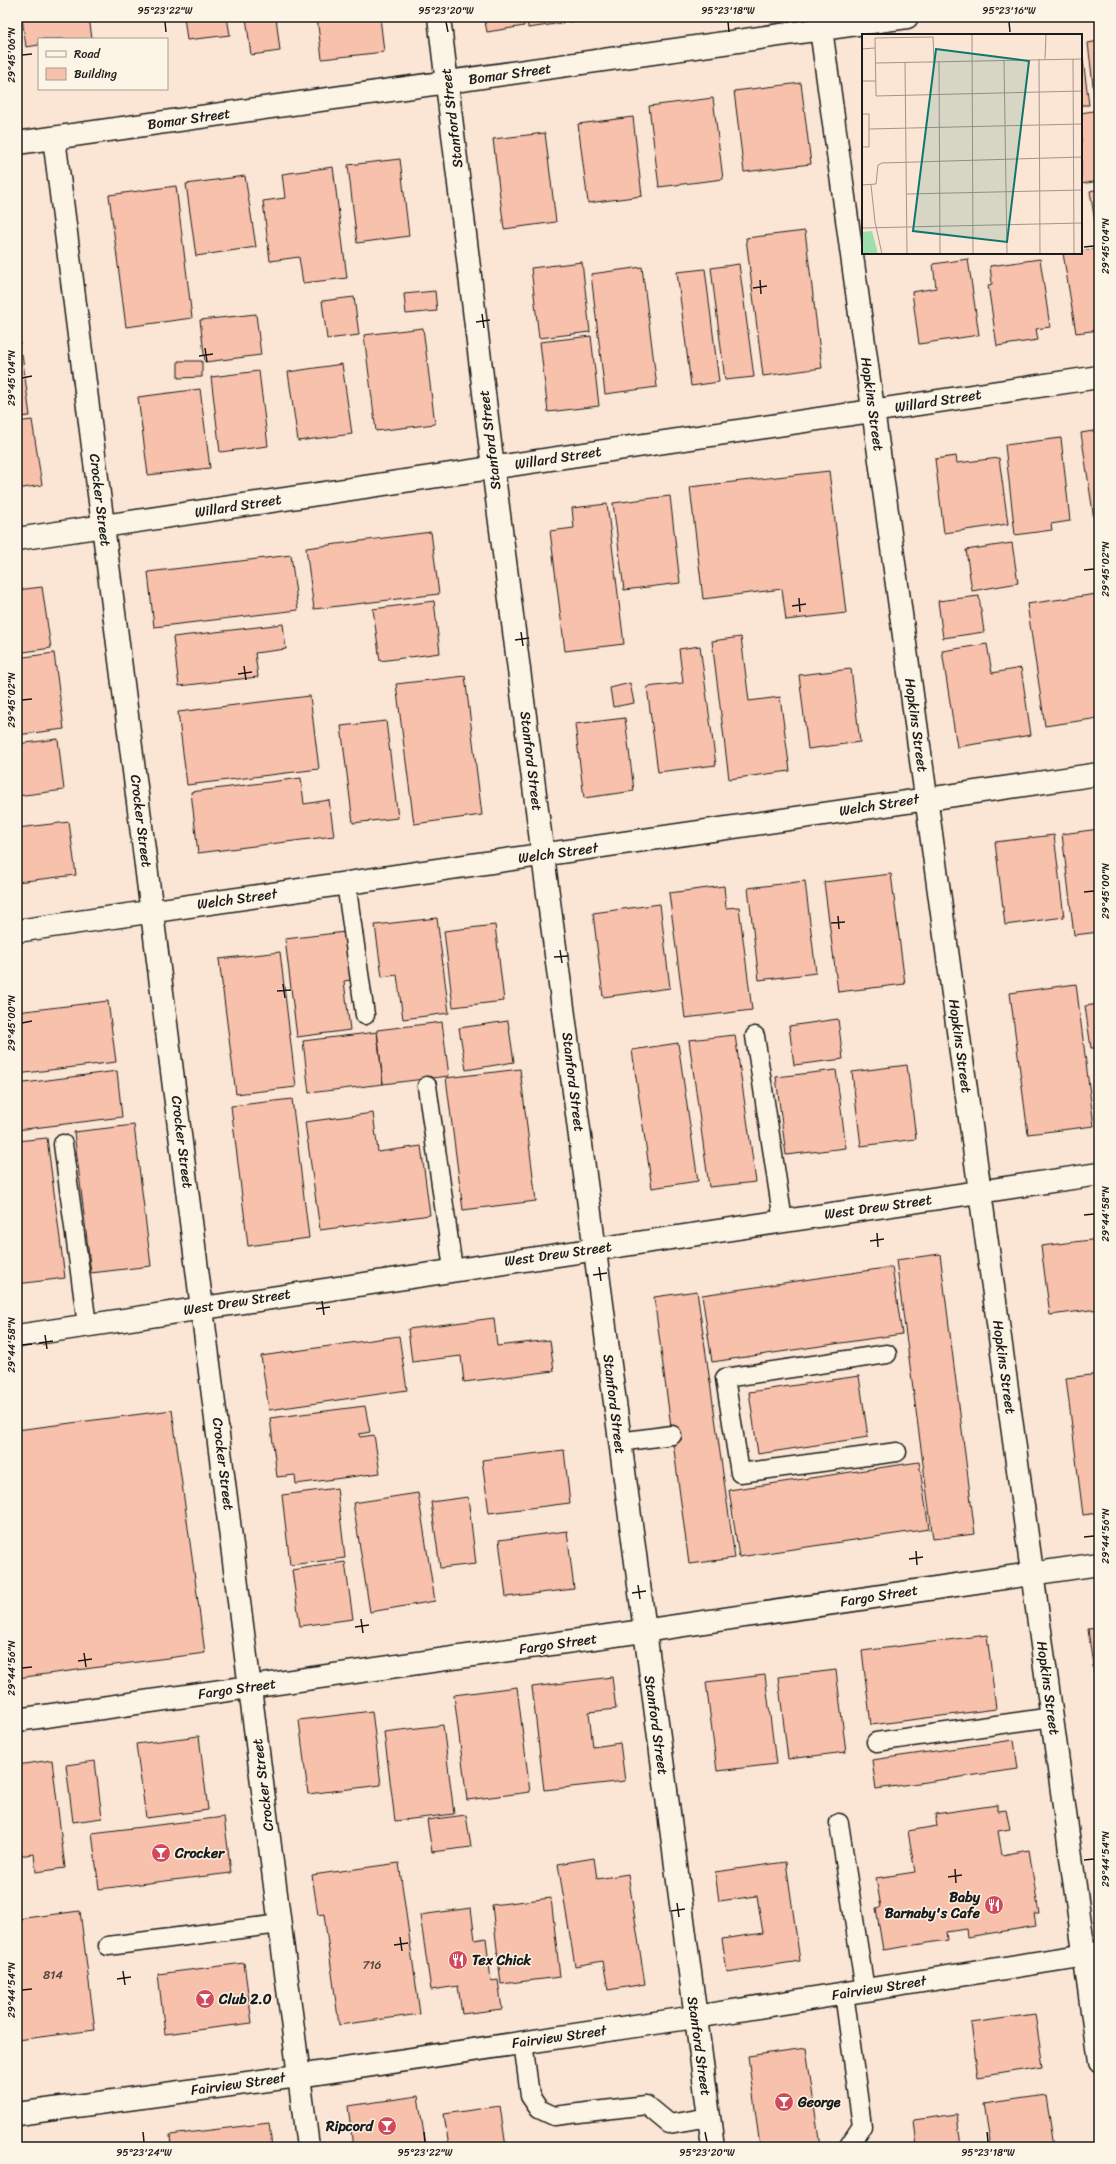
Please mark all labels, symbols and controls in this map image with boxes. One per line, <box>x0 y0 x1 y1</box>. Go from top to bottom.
text: 95°23'22"W <box>138 2 193 20</box>
text: 95°23'20"W <box>418 2 474 20</box>
text: 95°23'18"W <box>701 2 755 20</box>
text: 95°23'16"W <box>982 2 1036 20</box>
text: 29°45'06"N <box>3 27 21 83</box>
inset map <box>862 34 1082 254</box>
legend <box>38 38 168 90</box>
text: Road <box>74 43 101 65</box>
street label: Bomar Street <box>467 56 553 92</box>
text: Building <box>74 63 117 85</box>
street label: Stanford Street <box>433 67 471 169</box>
street label: Bomar Street <box>146 101 232 137</box>
text: 29°45'04"N <box>1097 218 1115 274</box>
text: 29°45'04"N <box>3 350 21 406</box>
street label: Hopkins Street <box>853 355 891 453</box>
street label: Willard Street <box>893 382 983 420</box>
street label: Stanford Street <box>471 389 509 491</box>
street label: Willard Street <box>513 439 603 477</box>
street label: Crocker Street <box>82 452 118 548</box>
street label: Willard Street <box>193 487 283 525</box>
text: 29°45'02"N <box>1097 541 1115 597</box>
text: 29°45'02"N <box>3 672 21 728</box>
street label: Hopkins Street <box>897 676 935 774</box>
street label: Stanford Street <box>512 710 550 812</box>
street label: Crocker Street <box>123 773 159 869</box>
street label: Welch Street <box>837 786 922 824</box>
street label: Welch Street <box>516 835 601 871</box>
text: 29°45'00"N <box>1097 863 1115 919</box>
street label: Welch Street <box>195 881 280 917</box>
text: 29°45'00"N <box>3 995 21 1051</box>
street label: Hopkins Street <box>941 997 979 1095</box>
street label: Stanford Street <box>554 1031 592 1133</box>
street label: Crocker Street <box>164 1094 200 1190</box>
text: 29°44'58"N <box>1097 1186 1115 1242</box>
street label: West Drew Street <box>823 1187 933 1227</box>
street label: West Drew Street <box>503 1234 613 1274</box>
street label: West Drew Street <box>182 1281 292 1323</box>
text: 29°44'58"N <box>3 1317 21 1373</box>
street label: Hopkins Street <box>985 1318 1023 1416</box>
street label: Stanford Street <box>595 1353 633 1455</box>
street label: Crocker Street <box>205 1416 241 1512</box>
text: 29°44'56"N <box>1097 1508 1115 1564</box>
street label: Fargo Street <box>838 1578 920 1614</box>
street label: Fargo Street <box>517 1626 599 1662</box>
street label: Hopkins Street <box>1029 1639 1067 1737</box>
text: 29°44'56"N <box>3 1640 21 1696</box>
street label: Fargo Street <box>196 1671 278 1707</box>
street label: Stanford Street <box>637 1674 675 1776</box>
street label: Crocker Street <box>245 1737 281 1833</box>
text: 29°44'54"N <box>1097 1831 1115 1887</box>
place label: Crocker <box>174 1841 225 1866</box>
bar icon: Crocker <box>150 1842 172 1864</box>
place label: Baby Barnaby's Cafe <box>885 1885 981 1926</box>
restaurant icon: Baby Barnaby's Cafe <box>983 1894 1005 1916</box>
place label: Tex Chick <box>472 1948 531 1973</box>
restaurant icon: Tex Chick <box>447 1949 469 1971</box>
house number: 716 <box>363 1954 382 1976</box>
text: 29°44'54"N <box>3 1962 21 2018</box>
house number: 814 <box>43 1964 63 1986</box>
street label: Fairview Street <box>830 1968 929 2008</box>
place label: Club 2.0 <box>218 1987 272 2012</box>
bar icon: Club 2.0 <box>194 1988 216 2010</box>
street label: Stanford Street <box>680 1995 718 2097</box>
street label: Fairview Street <box>510 2018 609 2056</box>
street label: Fairview Street <box>189 2065 288 2103</box>
place label: George <box>797 2090 841 2115</box>
bar icon: George <box>773 2091 795 2113</box>
place label: Ripcord <box>325 2114 375 2139</box>
bar icon: Ripcord <box>376 2115 398 2137</box>
text: 95°23'24"W <box>116 2144 172 2162</box>
text: 95°23'22"W <box>398 2144 453 2162</box>
text: 95°23'20"W <box>679 2144 735 2162</box>
text: 95°23'18"W <box>961 2144 1015 2162</box>

